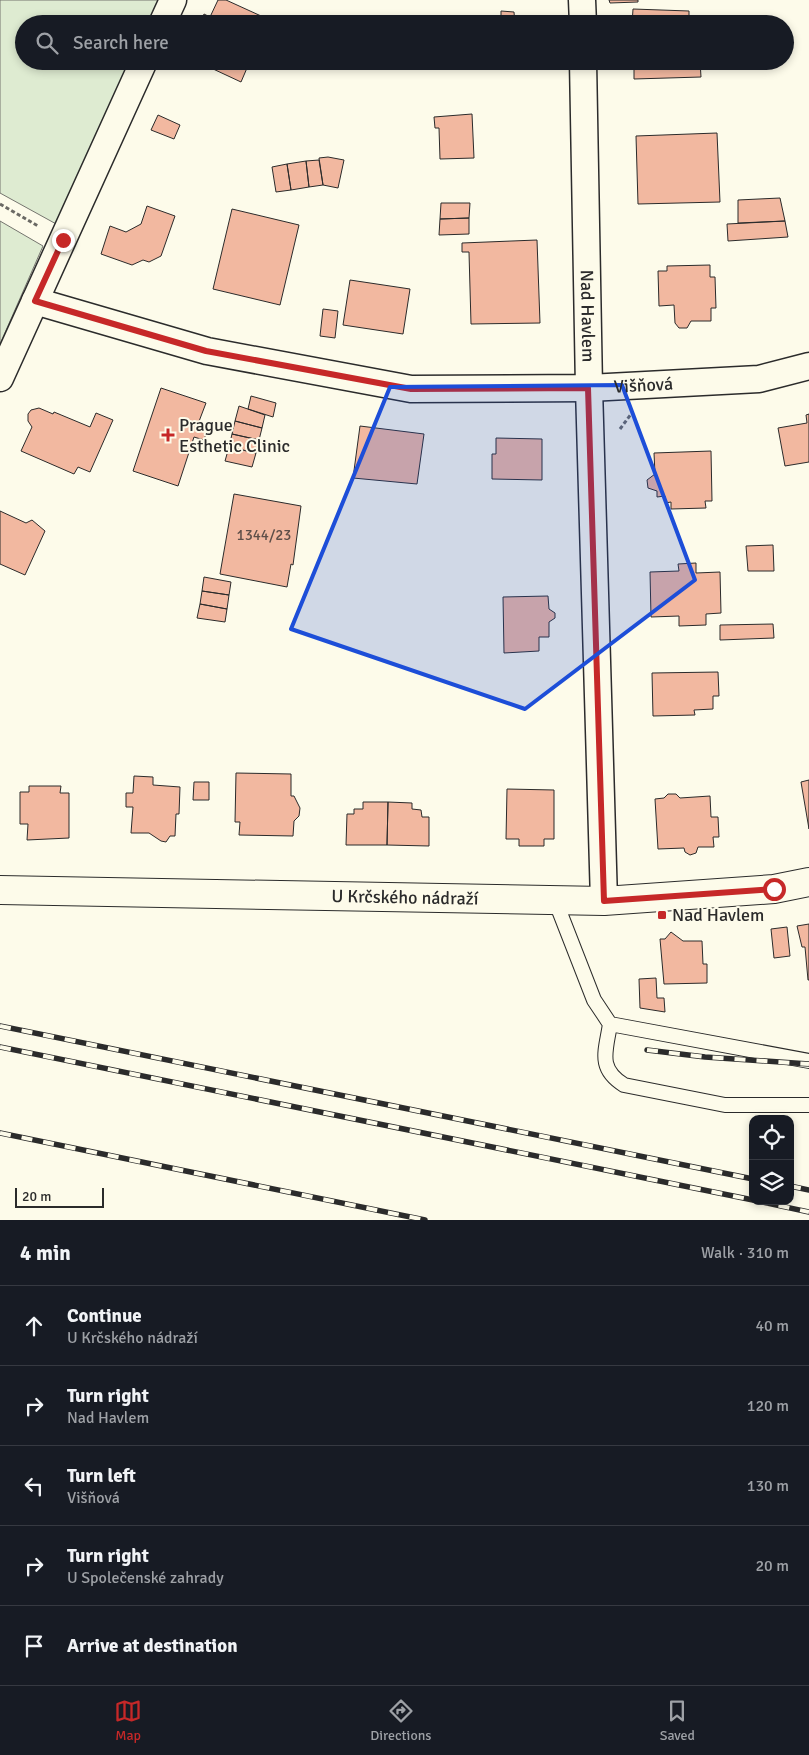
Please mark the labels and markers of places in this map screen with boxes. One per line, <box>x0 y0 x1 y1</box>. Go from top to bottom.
place label: Prague Esthetic Clinic <box>179 414 290 457</box>
marker: Prague Esthetic Clinic <box>161 428 175 442</box>
place label: Nad Havlem <box>672 904 764 926</box>
marker: Nad Havlem <box>656 909 668 921</box>

